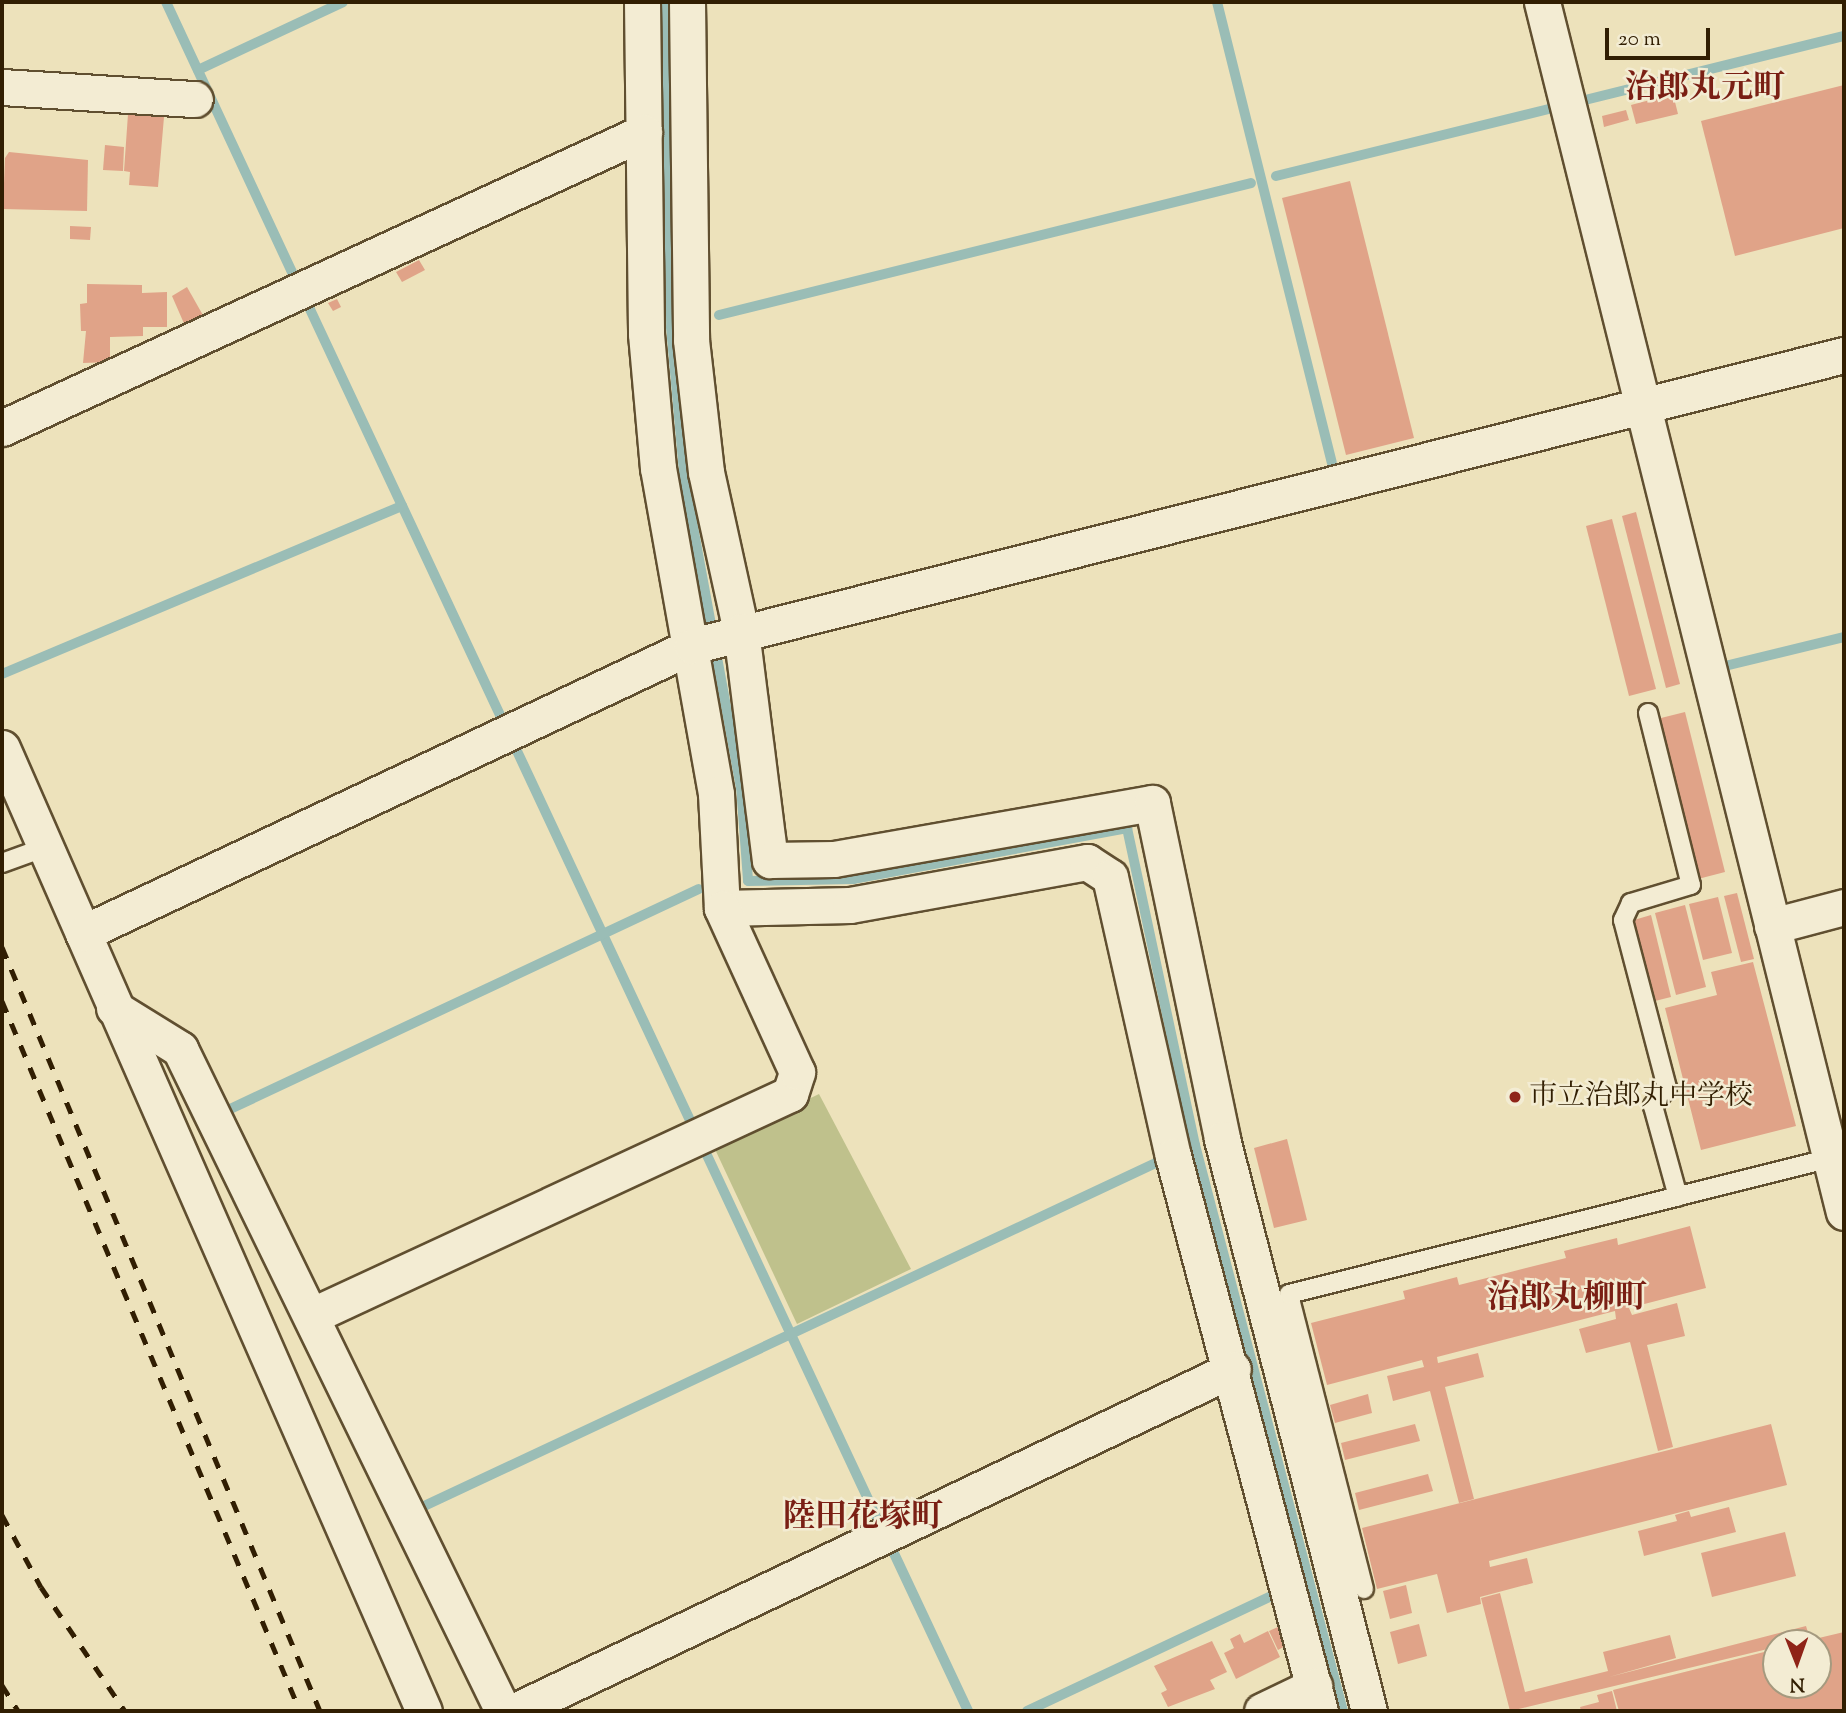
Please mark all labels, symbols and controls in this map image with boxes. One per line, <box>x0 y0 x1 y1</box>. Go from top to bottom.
scale bar <box>1608 14 1713 58</box>
text: 20 m <box>1618 25 1661 55</box>
district label: 治郎丸元町 <box>1625 70 1785 108</box>
place label: 市立治郎丸中学校 <box>1529 1080 1753 1114</box>
marker: 市立治郎丸中学校 <box>1507 1089 1523 1105</box>
district label: 治郎丸柳町 <box>1487 1280 1647 1318</box>
district label: 陸田花塚町 <box>783 1499 943 1537</box>
north arrow <box>1762 1629 1832 1699</box>
text: N <box>1790 1670 1805 1697</box>

